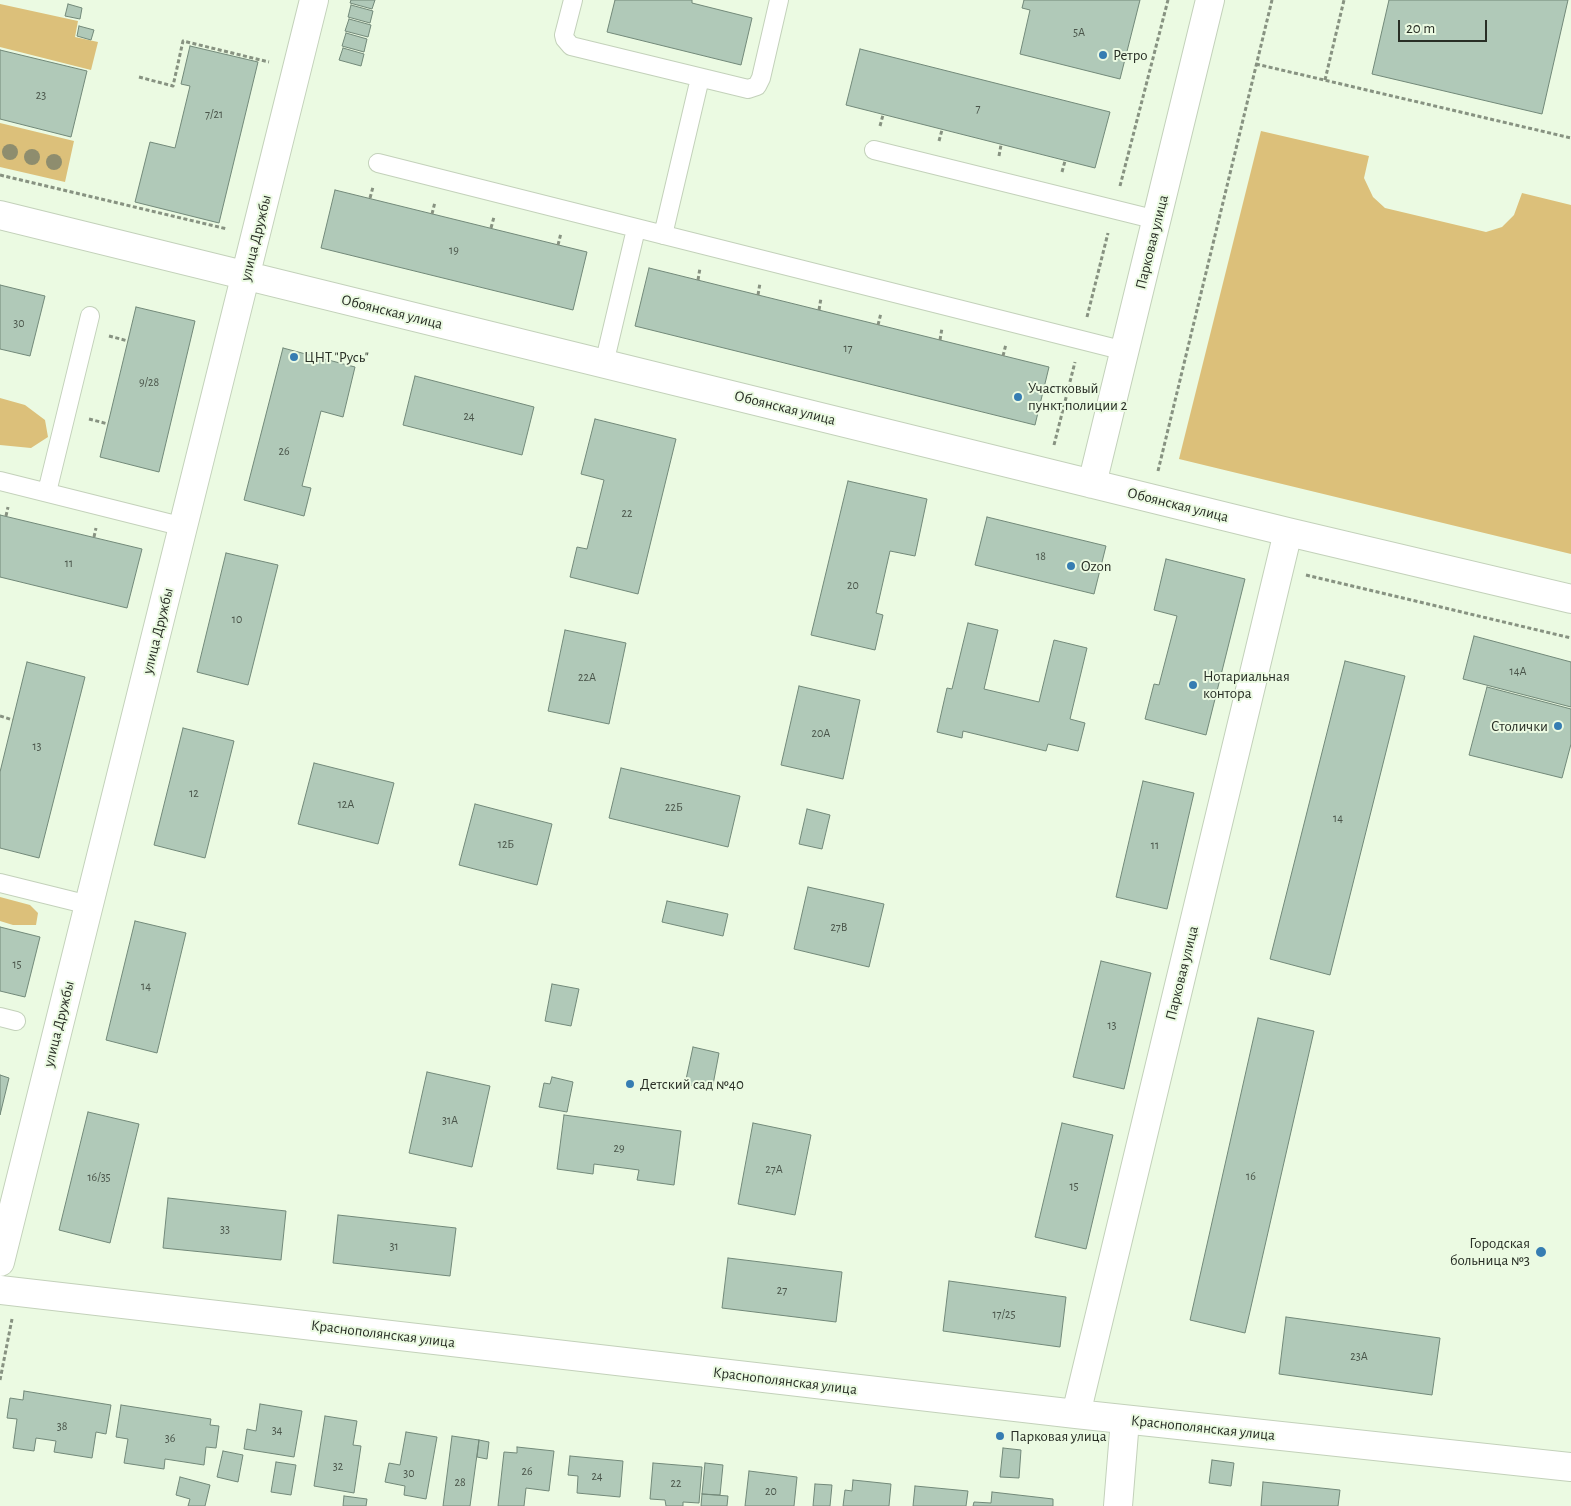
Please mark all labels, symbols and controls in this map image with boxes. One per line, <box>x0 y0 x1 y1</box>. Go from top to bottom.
scale bar <box>1401 10 1490 42</box>
text: 20 m <box>1406 21 1435 36</box>
house number: 5А <box>1073 25 1085 39</box>
place label: Ретро <box>1113 46 1148 64</box>
marker: Ретро <box>1097 49 1109 61</box>
house number: 23 <box>36 88 46 102</box>
house number: 7 <box>975 101 981 115</box>
house number: 7/21 <box>205 107 223 121</box>
street label: улица Дружбы <box>237 193 275 283</box>
street label: Парковая улица <box>1132 193 1172 291</box>
house number: 19 <box>449 243 459 257</box>
street label: Обоянская улица <box>340 291 444 333</box>
house number: 30 <box>13 316 25 330</box>
house number: 17 <box>843 341 853 355</box>
place label: ЦНТ "Русь" <box>304 348 369 366</box>
marker: ЦНТ "Русь" <box>288 351 300 363</box>
house number: 9/28 <box>139 375 159 389</box>
place label: Участковый пункт полиции 2 <box>1028 379 1127 414</box>
street label: Обоянская улица <box>733 387 837 429</box>
marker: Участковый пункт полиции 2 <box>1012 391 1024 403</box>
house number: 24 <box>463 409 475 423</box>
house number: 26 <box>278 444 290 458</box>
street label: Обоянская улица <box>1126 484 1230 526</box>
house number: 22 <box>622 506 632 520</box>
house number: 18 <box>1036 549 1046 563</box>
house number: 11 <box>65 556 73 570</box>
place label: Ozon <box>1081 557 1111 575</box>
marker: Ozon <box>1065 560 1077 572</box>
house number: 20 <box>847 578 859 592</box>
street label: улица Дружбы <box>139 586 177 676</box>
house number: 10 <box>232 612 242 626</box>
house number: 14А <box>1510 664 1526 678</box>
place label: Нотариальная контора <box>1203 667 1290 702</box>
house number: 22А <box>578 670 596 684</box>
marker: Нотариальная контора <box>1187 679 1199 691</box>
place label: Столички <box>1491 717 1548 735</box>
marker: Столички <box>1552 720 1564 732</box>
house number: 20А <box>812 726 830 740</box>
house number: 13 <box>32 739 42 753</box>
house number: 12 <box>189 786 199 800</box>
house number: 12А <box>338 797 354 811</box>
house number: 22Б <box>665 800 683 814</box>
house number: 14 <box>1333 811 1343 825</box>
house number: 12Б <box>498 837 514 851</box>
house number: 11 <box>1151 838 1159 852</box>
house number: 27В <box>830 920 848 934</box>
street label: Парковая улица <box>1162 924 1202 1022</box>
house number: 15 <box>12 957 22 971</box>
street label: улица Дружбы <box>40 979 78 1069</box>
house number: 14 <box>141 979 151 993</box>
house number: 13 <box>1107 1018 1117 1032</box>
place label: Детский сад №40 <box>640 1075 744 1093</box>
marker: Детский сад №40 <box>624 1078 636 1090</box>
house number: 31А <box>442 1113 458 1127</box>
house number: 29 <box>613 1141 625 1155</box>
house number: 27А <box>765 1162 783 1176</box>
house number: 16 <box>1246 1169 1256 1183</box>
house number: 16/35 <box>87 1170 111 1184</box>
house number: 15 <box>1069 1179 1079 1193</box>
house number: 33 <box>220 1222 230 1236</box>
place label: Городская больница №3 <box>1450 1234 1530 1269</box>
house number: 31 <box>389 1239 399 1253</box>
marker: Городская больница №3 <box>1534 1245 1548 1259</box>
house number: 27 <box>777 1283 787 1297</box>
house number: 17/25 <box>992 1307 1016 1321</box>
street label: Краснополянская улица <box>310 1316 456 1352</box>
house number: 23А <box>1350 1349 1368 1363</box>
street label: Краснополянская улица <box>712 1363 858 1399</box>
street label: Краснополянская улица <box>1130 1411 1276 1445</box>
house number: 38 <box>57 1419 67 1433</box>
house number: 34 <box>272 1423 282 1437</box>
place label: Парковая улица <box>1010 1427 1107 1445</box>
marker: Парковая улица <box>994 1430 1006 1442</box>
house number: 36 <box>165 1431 175 1445</box>
house number: 32 <box>333 1459 343 1473</box>
house number: 26 <box>521 1464 533 1478</box>
house number: 30 <box>403 1466 415 1480</box>
house number: 24 <box>591 1469 603 1483</box>
house number: 28 <box>454 1475 466 1489</box>
house number: 22 <box>671 1476 681 1490</box>
house number: 20 <box>765 1484 777 1498</box>

